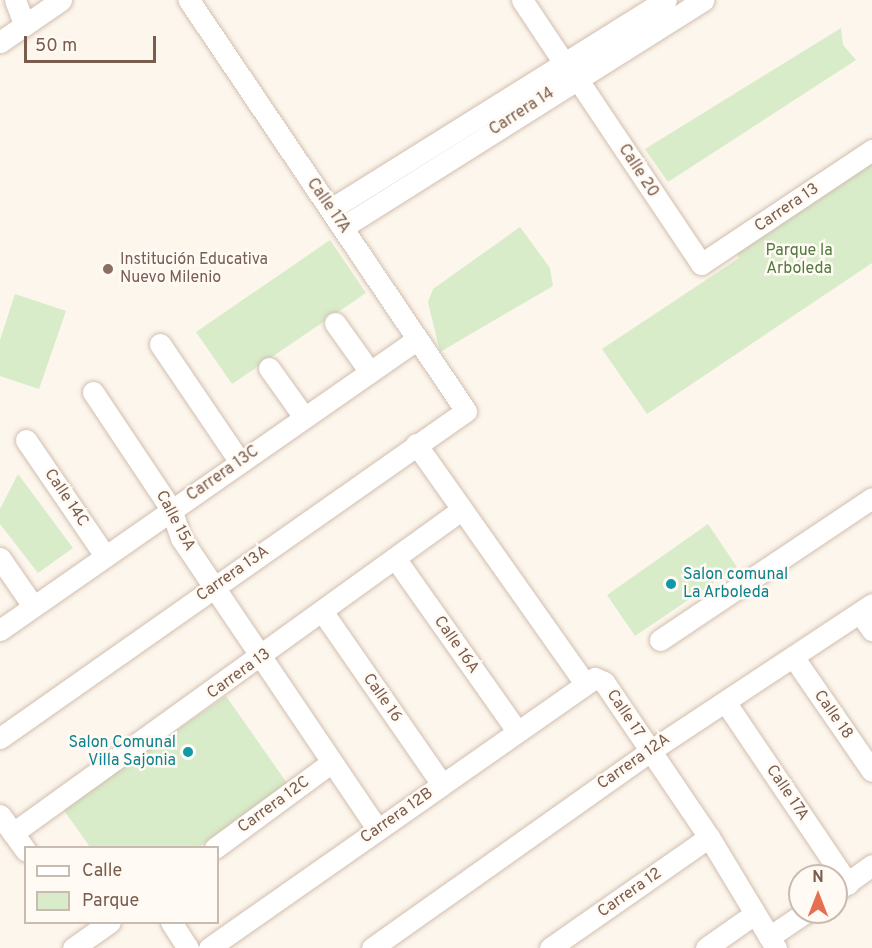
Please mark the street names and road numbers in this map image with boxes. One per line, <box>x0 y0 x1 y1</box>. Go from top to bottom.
street label: Carrera 14 <box>486 84 558 140</box>
street label: Calle 20 <box>614 141 662 201</box>
street label: Calle 17A <box>302 175 354 237</box>
street label: Carrera 13 <box>751 180 823 236</box>
street label: Carrera 13C <box>183 442 263 506</box>
street label: Calle 14C <box>40 465 92 531</box>
street label: Calle 15A <box>151 487 199 555</box>
street label: Carrera 13A <box>193 542 273 606</box>
street label: Calle 16A <box>429 613 483 677</box>
street label: Carrera 13 <box>204 645 274 703</box>
street label: Calle 16 <box>358 670 406 726</box>
street label: Calle 17 <box>602 686 648 742</box>
street label: Calle 18 <box>809 687 857 743</box>
street label: Carrera 12A <box>594 730 674 794</box>
street label: Calle 17A <box>761 762 813 824</box>
street label: Carrera 12C <box>234 773 314 837</box>
street label: Carrera 12B <box>357 784 437 848</box>
street label: Carrera 12 <box>594 864 666 922</box>

